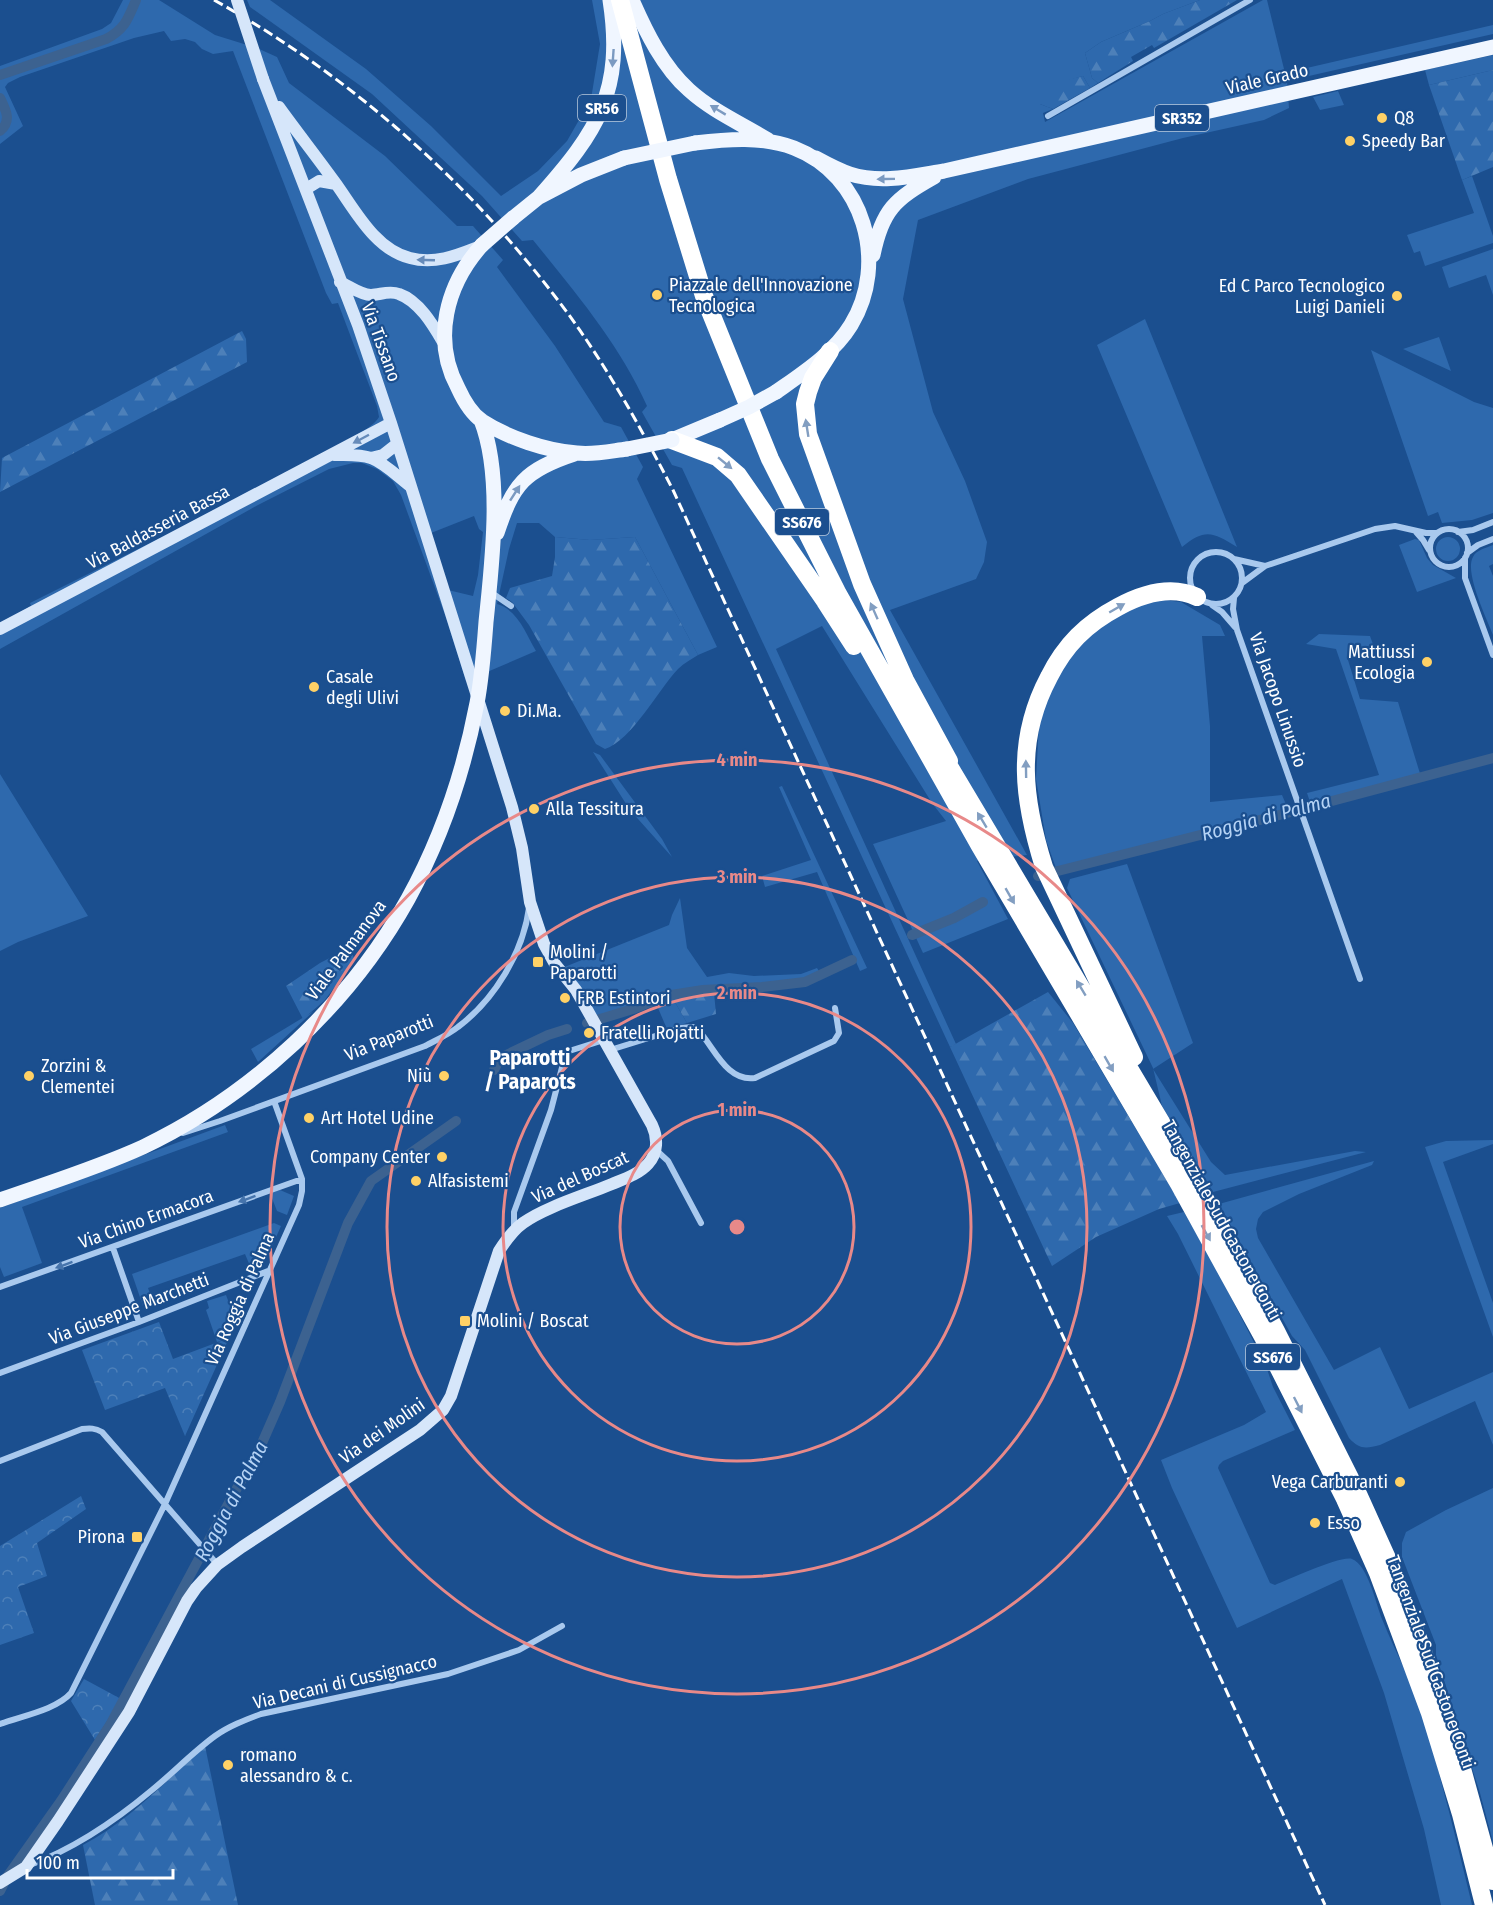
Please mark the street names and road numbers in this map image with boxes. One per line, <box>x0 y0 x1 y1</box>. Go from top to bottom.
street label: Viale Grado <box>1224 59 1310 99</box>
road number: SR56 <box>578 95 626 121</box>
road number: SR352 <box>1155 105 1209 131</box>
street label: Via Tissano <box>357 299 405 385</box>
street label: Via Baldasseria Bassa <box>83 480 233 574</box>
road number: SS676 <box>775 509 829 535</box>
street label: Via Jacopo Linussio <box>1245 630 1311 770</box>
street label: Viale Palmanova <box>301 895 391 1005</box>
street label: Via Paparotti <box>341 1010 437 1066</box>
street label: Tangenziale Sud Gastone Conti <box>1158 1116 1286 1324</box>
street label: Via del Boscat <box>528 1146 632 1208</box>
street label: Via Chino Ermacora <box>76 1184 216 1254</box>
street label: Via Roggia di Palma <box>201 1229 279 1369</box>
street label: Via Giuseppe Marchetti <box>46 1268 212 1350</box>
road number: SS676 <box>1246 1344 1300 1370</box>
street label: Via dei Molini <box>335 1393 429 1469</box>
street label: Tangenziale Sud Gastone Conti <box>1382 1552 1480 1772</box>
street label: Via Decani di Cussignacco <box>251 1650 439 1714</box>

